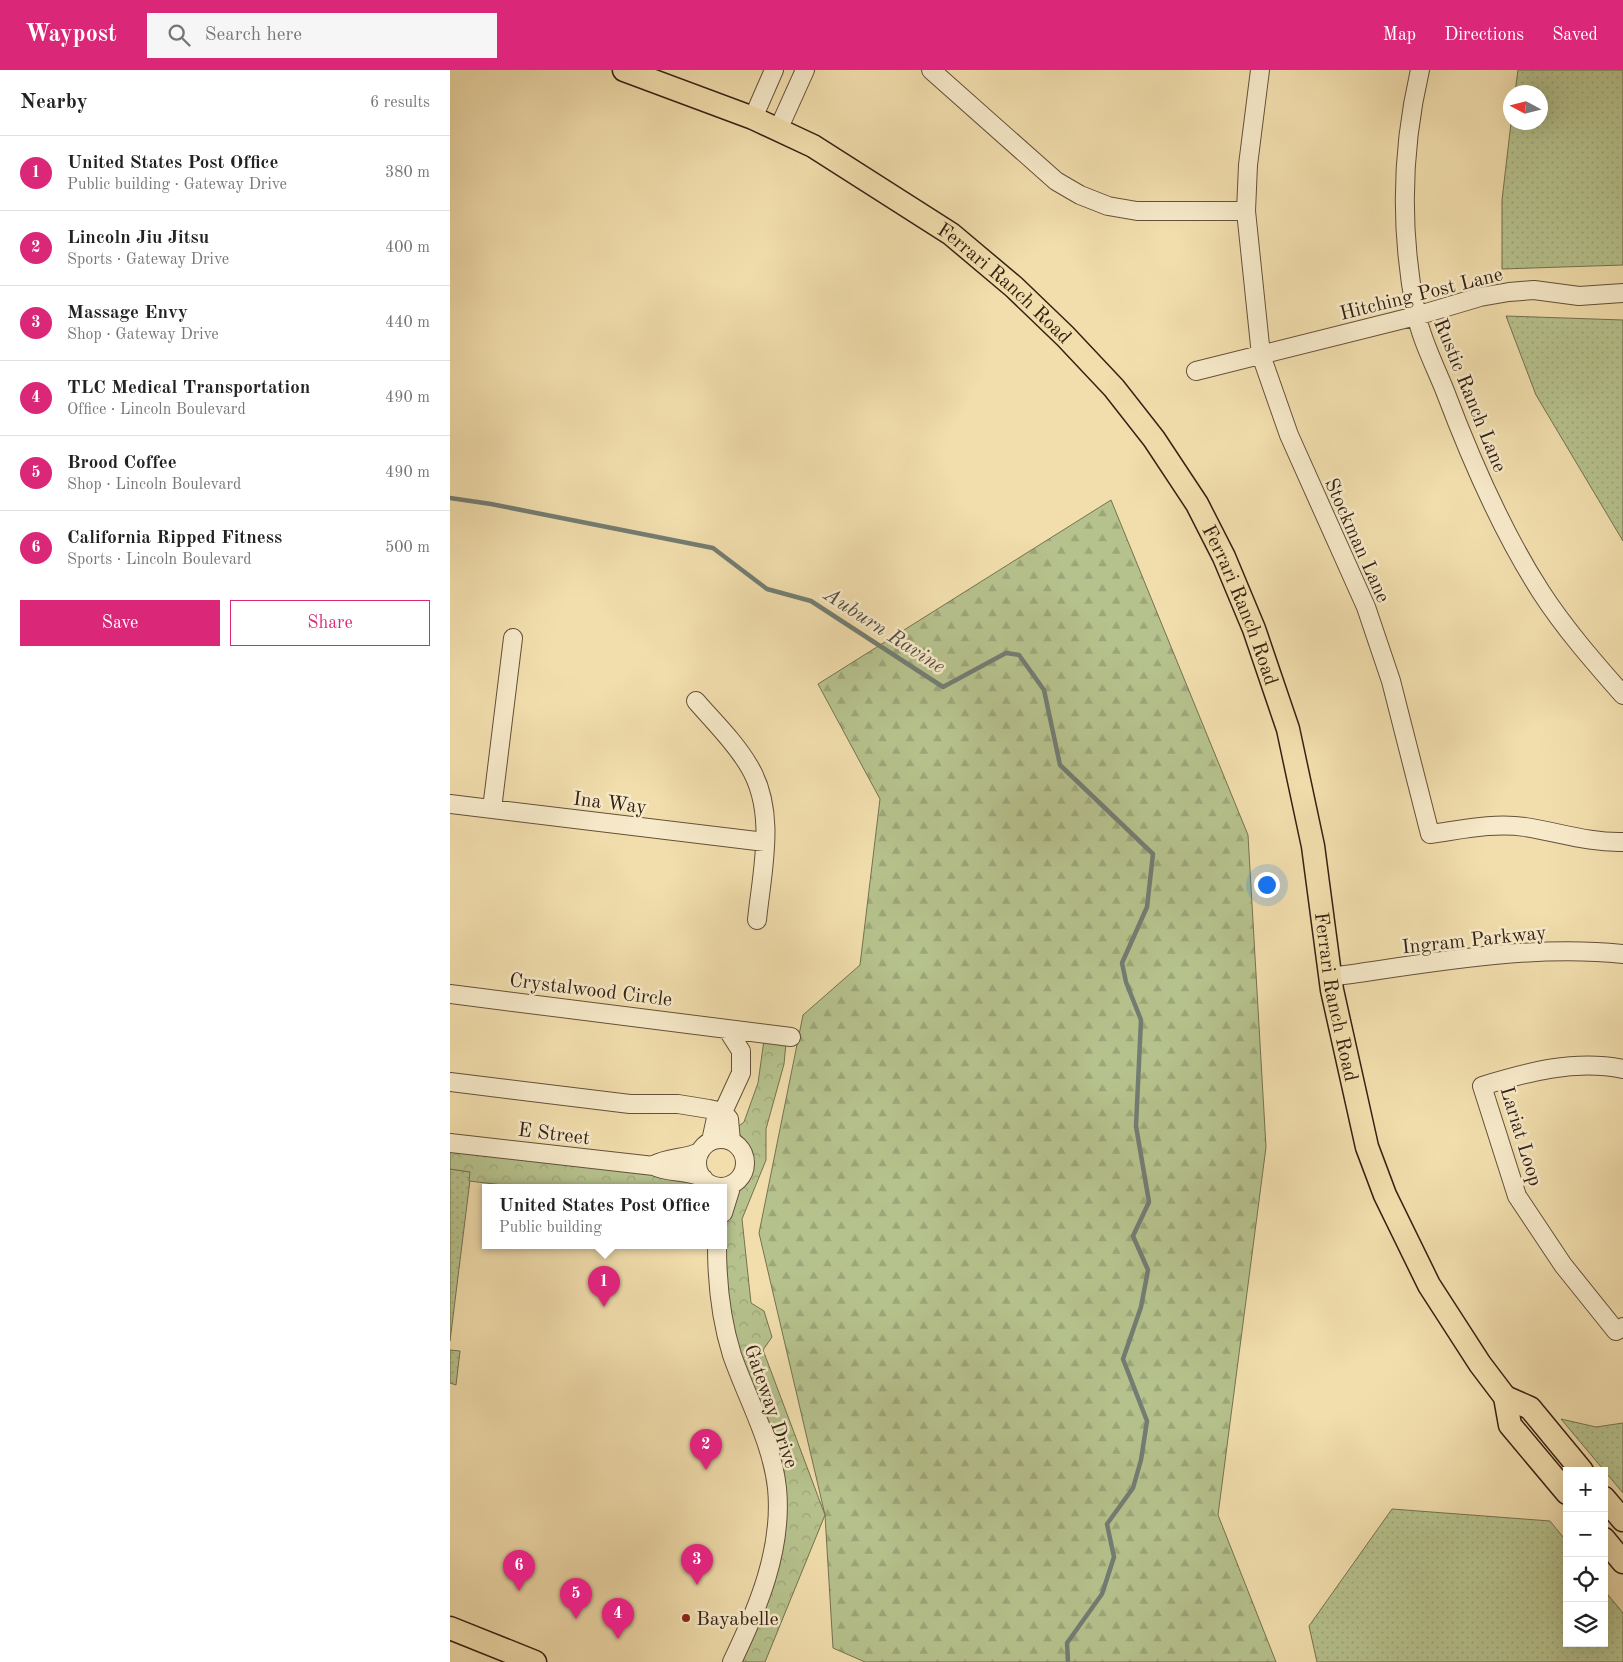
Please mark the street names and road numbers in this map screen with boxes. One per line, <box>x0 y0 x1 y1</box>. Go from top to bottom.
street label: Ferrari Ranch Road <box>933 220 1074 348</box>
street label: Hitching Post Lane <box>1338 265 1505 325</box>
street label: Rustic Ranch Lane <box>1429 316 1509 475</box>
street label: Stockman Lane <box>1320 476 1393 606</box>
street label: Ferrari Ranch Road <box>1197 522 1280 688</box>
street label: Ina Way <box>572 790 648 818</box>
street label: Ferrari Ranch Road <box>1310 911 1360 1083</box>
street label: Ingram Parkway <box>1401 923 1548 959</box>
street label: Crystalwood Circle <box>508 971 673 1011</box>
street label: Lariat Loop <box>1495 1084 1545 1189</box>
street label: E Street <box>517 1121 591 1149</box>
street label: Gateway Drive <box>740 1342 801 1471</box>

